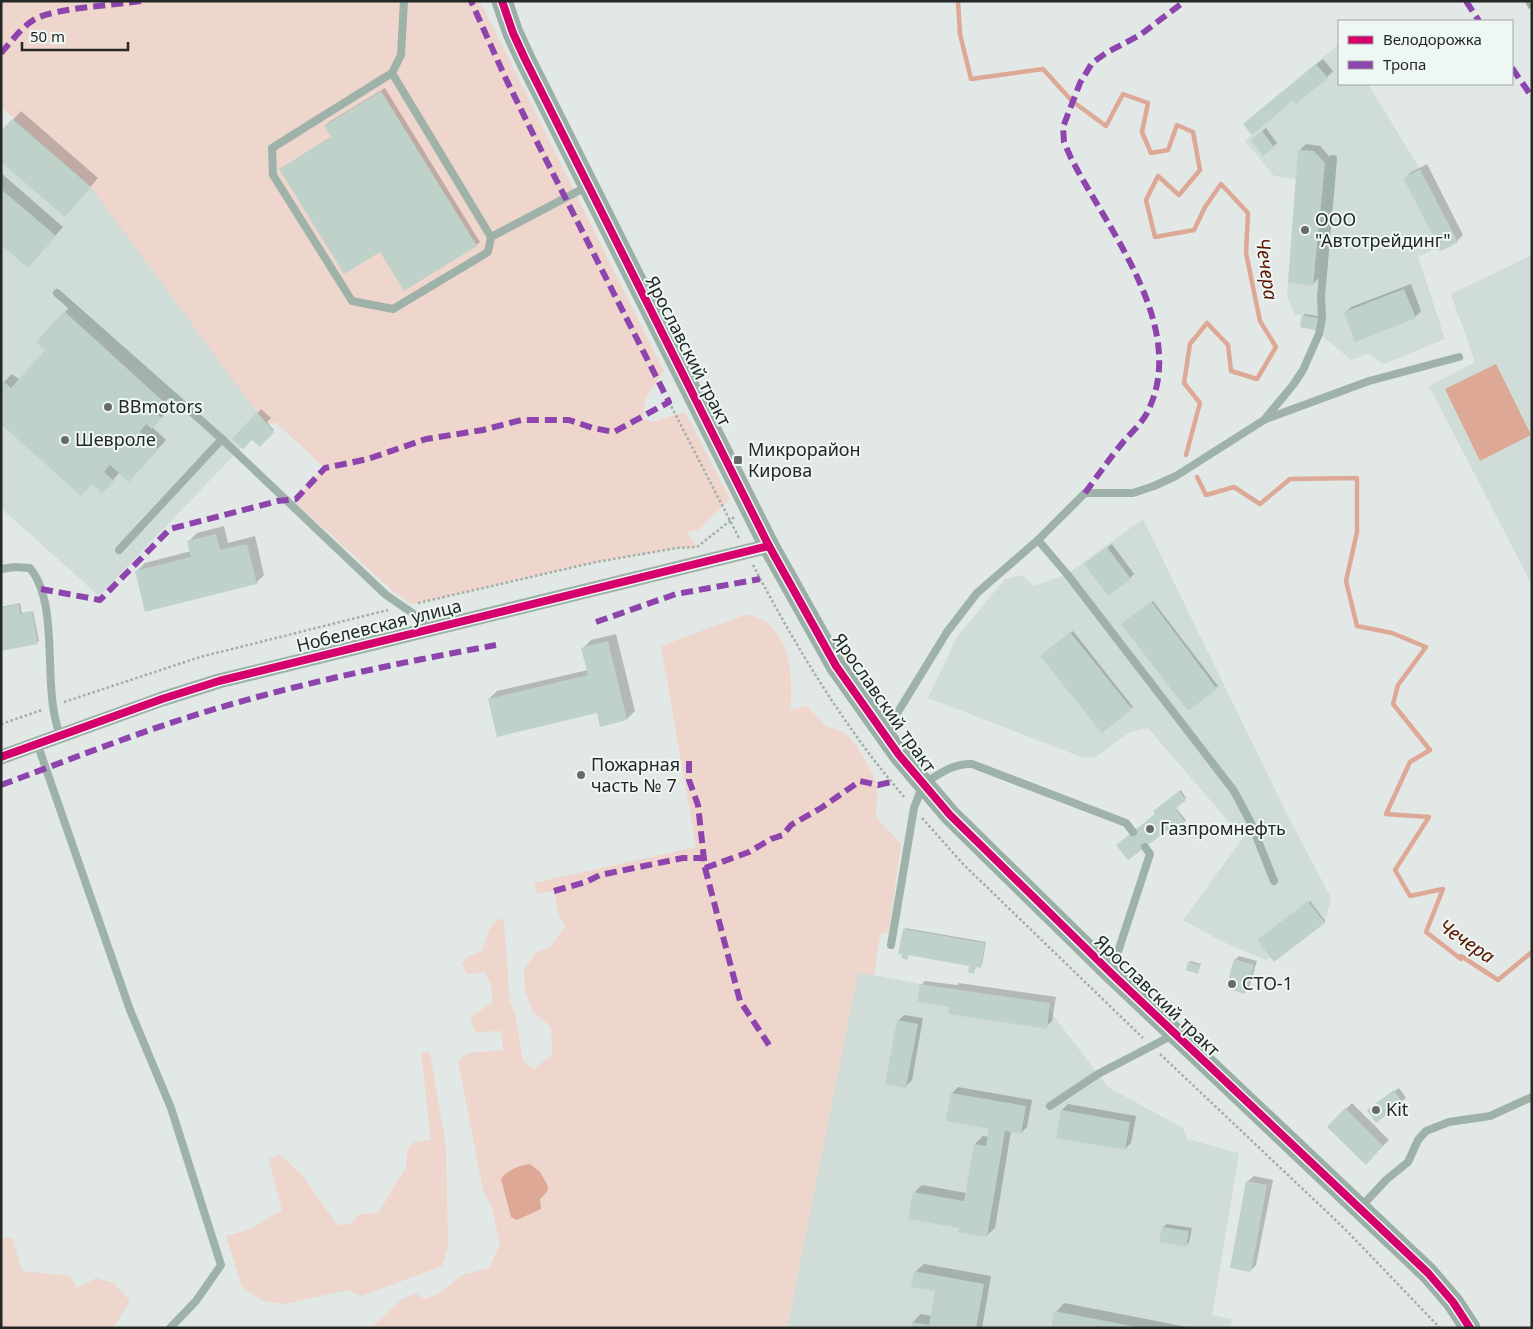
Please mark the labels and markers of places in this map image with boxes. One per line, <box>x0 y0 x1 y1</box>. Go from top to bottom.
place label: ООО "Автотрейдинг" <box>1315 207 1451 252</box>
marker: ООО "Автотрейдинг" <box>1299 224 1311 236</box>
place label: BBmotors <box>118 394 203 418</box>
marker: BBmotors <box>102 401 114 413</box>
place label: Шевроле <box>75 427 156 451</box>
marker: Шевроле <box>59 434 71 446</box>
place label: Микрорайон Кирова <box>748 437 861 482</box>
marker: Микрорайон Кирова <box>732 454 744 466</box>
place label: Пожарная часть № 7 <box>591 752 680 797</box>
marker: Пожарная часть № 7 <box>575 769 587 781</box>
place label: Газпромнефть <box>1160 816 1286 840</box>
marker: Газпромнефть <box>1144 823 1156 835</box>
place label: СТО-1 <box>1242 971 1293 995</box>
marker: СТО-1 <box>1226 978 1238 990</box>
place label: Kit <box>1386 1097 1409 1121</box>
marker: Kit <box>1370 1104 1382 1116</box>

